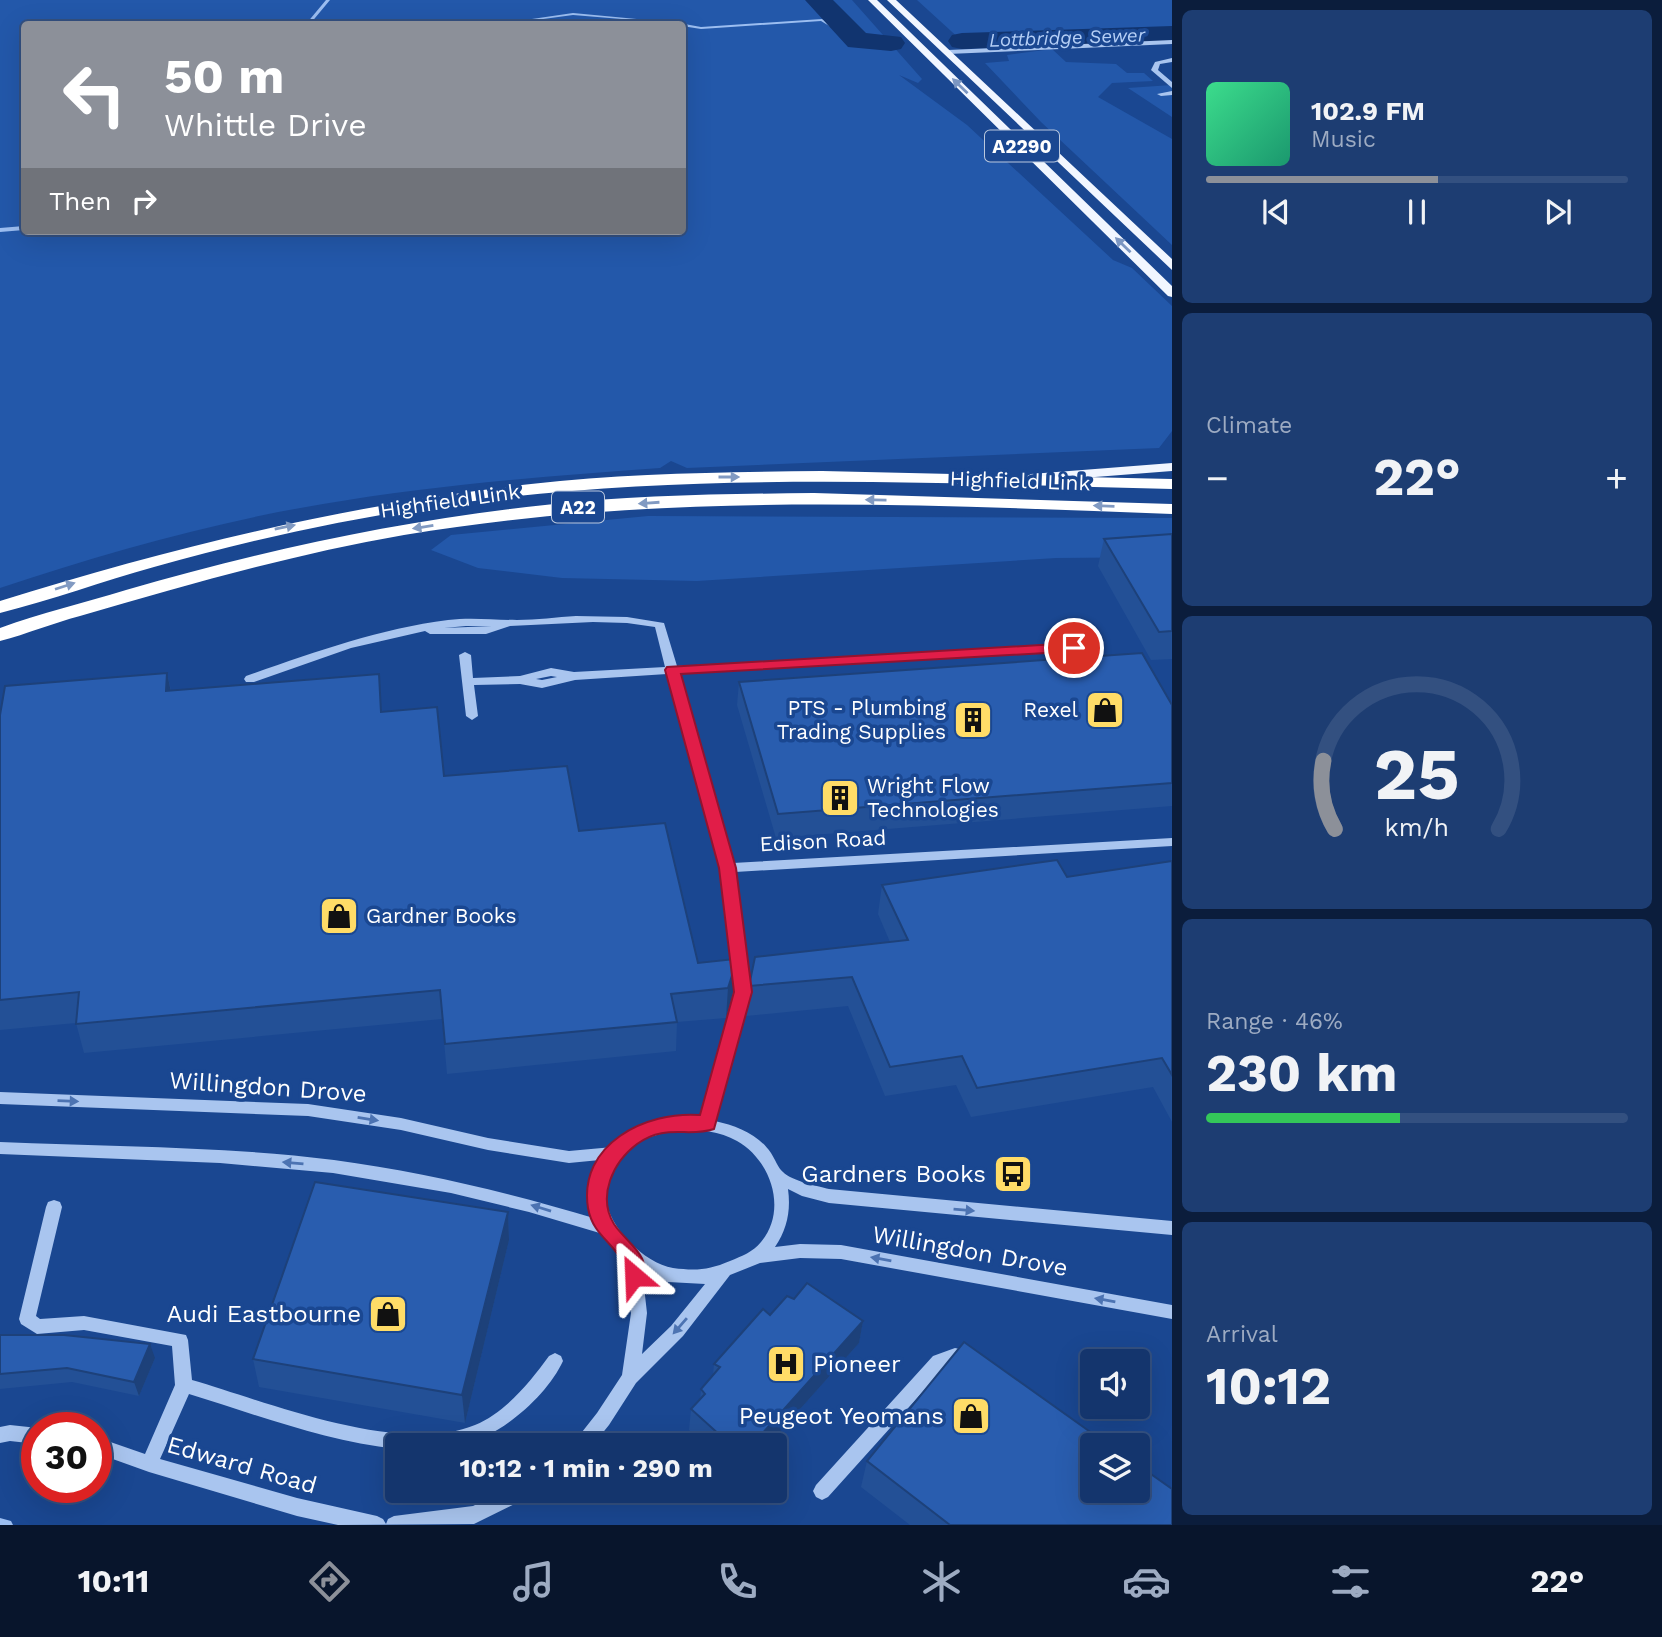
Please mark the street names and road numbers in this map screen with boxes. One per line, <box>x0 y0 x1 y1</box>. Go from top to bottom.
road number: A2290 <box>985 130 1059 162</box>
street label: Highfield Link <box>949 466 1091 495</box>
street label: Highfield Link <box>378 478 521 523</box>
road number: A22 <box>552 492 604 522</box>
street label: Edison Road <box>759 825 887 856</box>
street label: Willingdon Drove <box>168 1066 368 1108</box>
street label: Willingdon Drove <box>870 1220 1070 1282</box>
street label: Edward Road <box>164 1430 320 1500</box>

